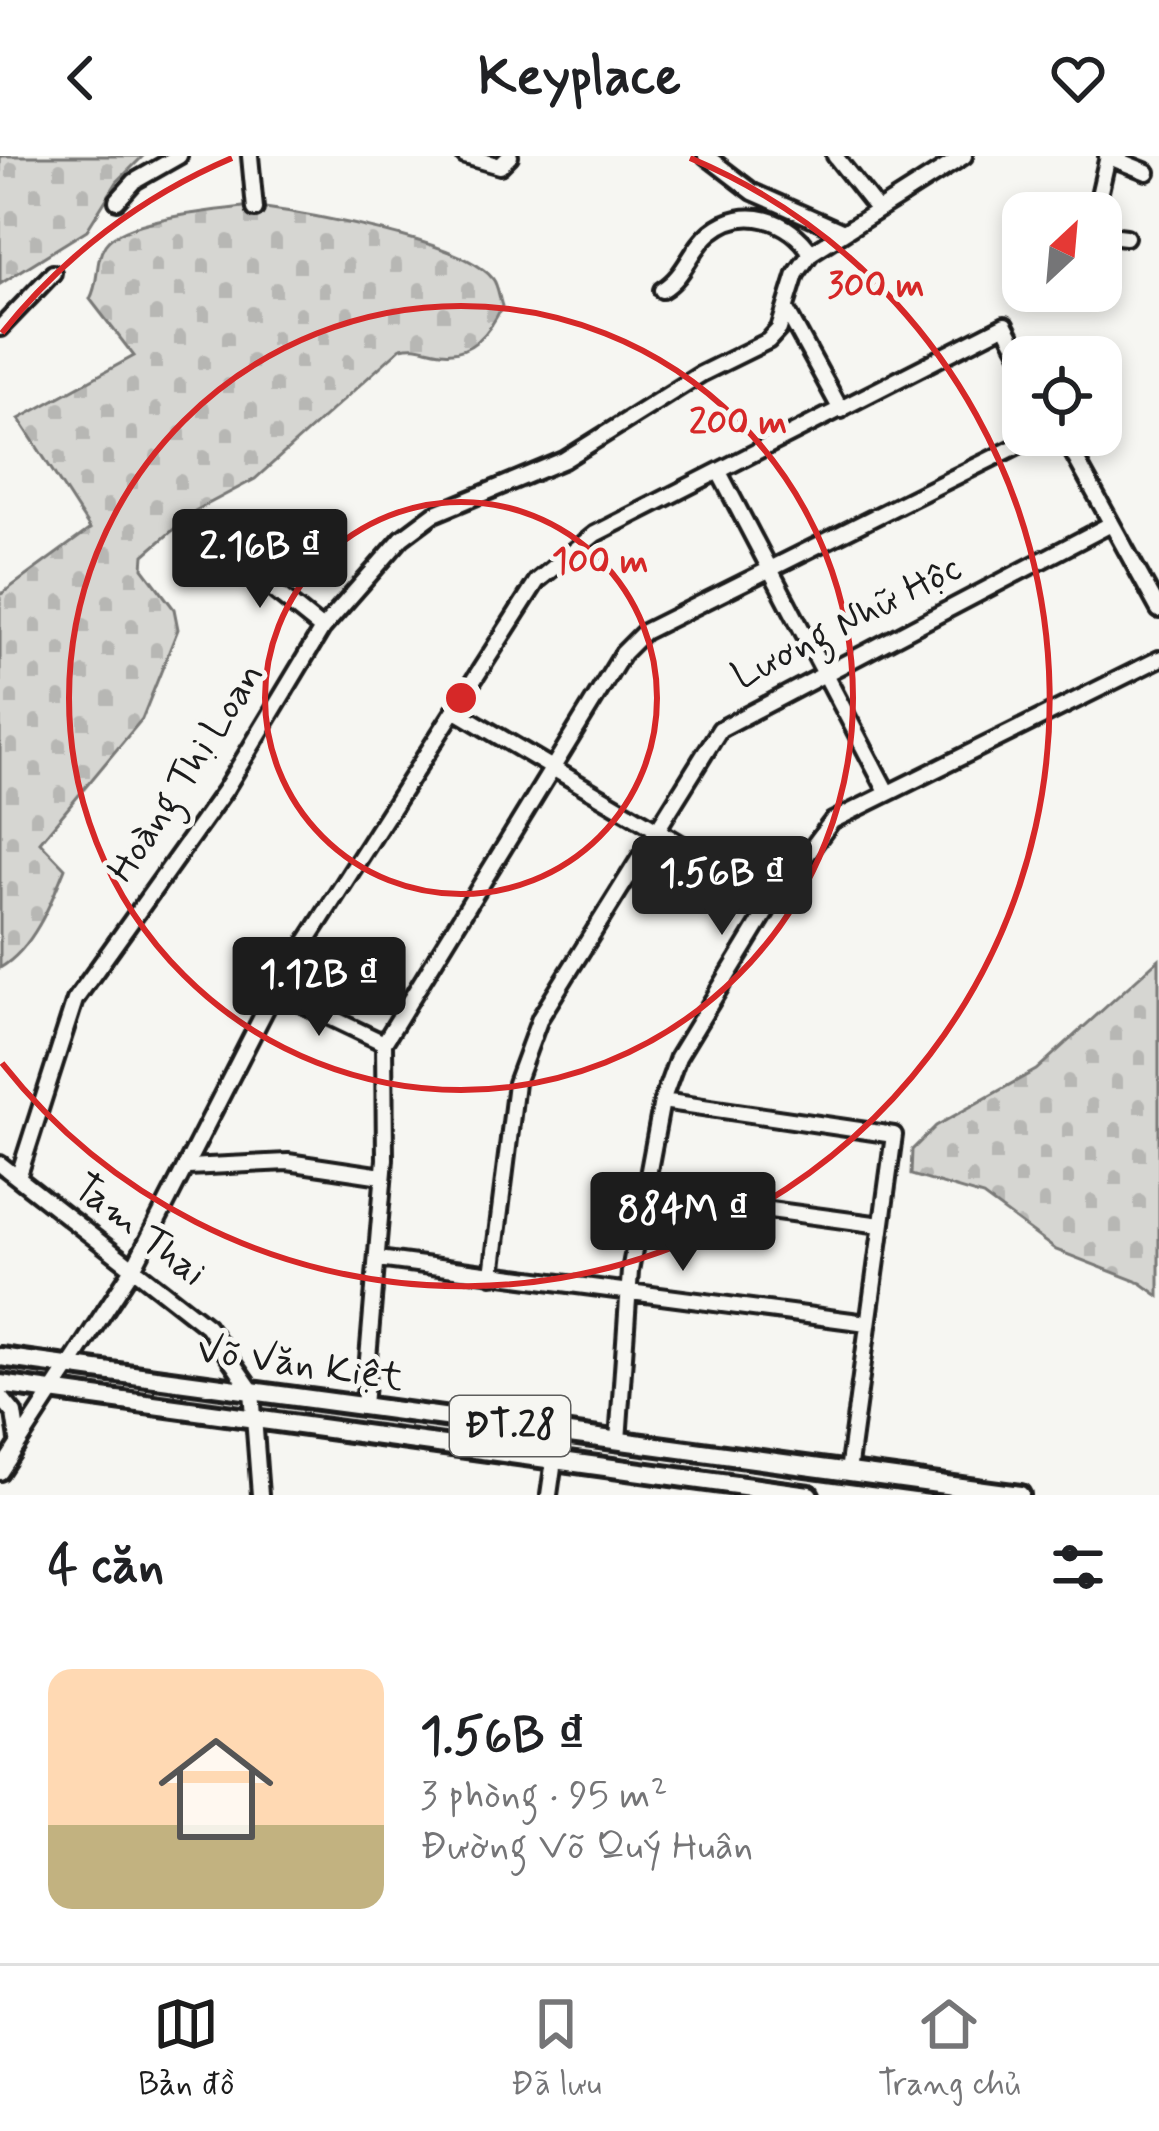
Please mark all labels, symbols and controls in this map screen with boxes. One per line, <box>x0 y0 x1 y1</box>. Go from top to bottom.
text: Keyplace <box>478 43 681 114</box>
icon: back <box>48 45 114 111</box>
icon: heart <box>1045 45 1111 111</box>
north arrow <box>1002 192 1122 312</box>
map controls <box>1002 192 1122 456</box>
text: 300 m <box>828 263 924 310</box>
button: locate <box>1002 336 1122 456</box>
text: 200 m <box>689 400 787 447</box>
pin: 2.16B ₫ <box>149 509 371 611</box>
text: 2.16B ₫ <box>199 522 321 573</box>
text: 100 m <box>552 539 648 586</box>
street label: Lương Nhữ Hộc <box>724 543 972 705</box>
street label: Hoàng Thị Loan <box>97 653 280 894</box>
centre of rings <box>440 677 482 719</box>
pin: 1.56B ₫ <box>611 836 833 938</box>
text: 1.56B ₫ <box>659 849 785 900</box>
pin: 1.12B ₫ <box>208 937 430 1039</box>
text: 1.12B ₫ <box>260 950 378 1001</box>
street label: Tam Thai <box>62 1163 216 1299</box>
pin: 884M ₫ <box>585 1172 781 1274</box>
text: 884M ₫ <box>617 1185 749 1236</box>
street label: Võ Văn Kiệt <box>194 1325 406 1405</box>
road number: ĐT.28 <box>450 1396 570 1456</box>
text: 4 căn <box>48 1534 164 1600</box>
icon: filters <box>1045 1534 1111 1600</box>
text: 1.56B ₫ <box>420 1705 584 1771</box>
icon: home <box>144 1717 288 1861</box>
text: 3 phòng · 95 m² <box>420 1771 668 1822</box>
text: Đường Võ Quý Huân <box>420 1822 753 1873</box>
tab: Bản đồ <box>138 1991 234 2107</box>
tab: Đã lưu <box>511 1991 602 2107</box>
tab: Trang chủ <box>878 1991 1021 2107</box>

